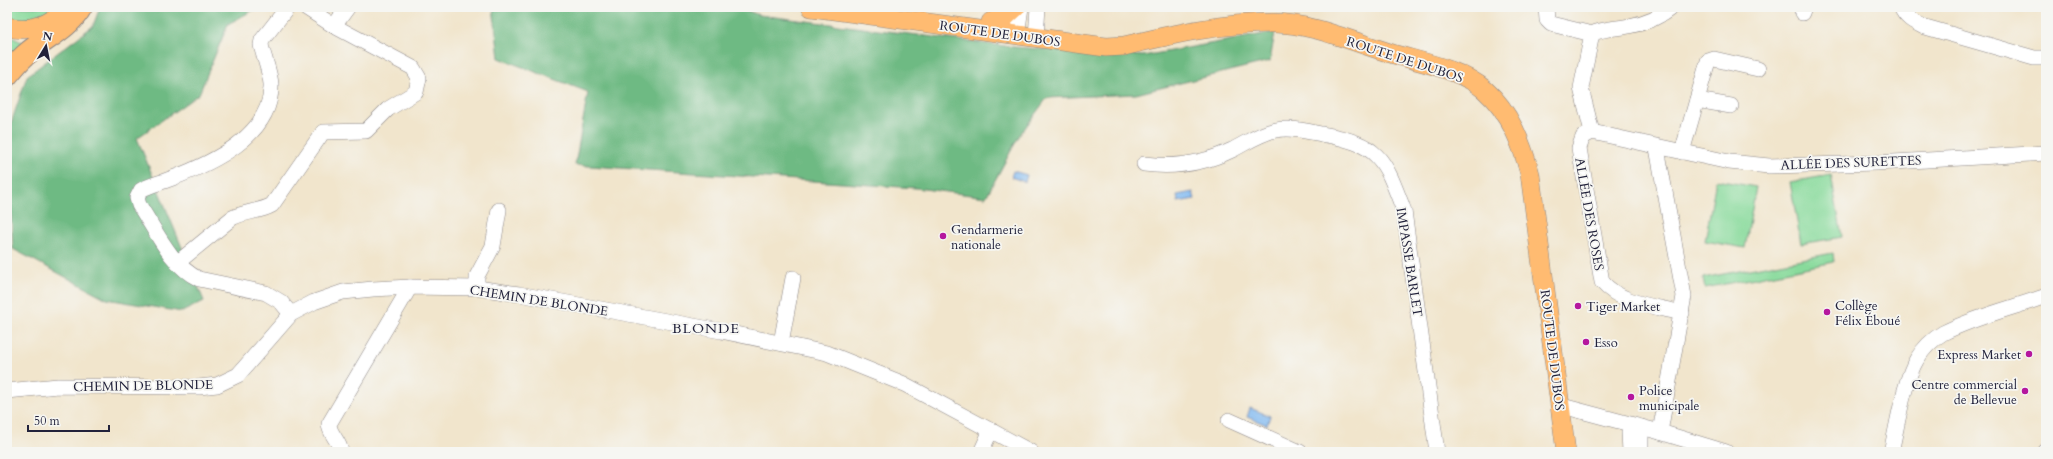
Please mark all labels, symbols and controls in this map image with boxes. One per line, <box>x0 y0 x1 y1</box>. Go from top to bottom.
street label: ROUTE DE DUBOS <box>938 17 1061 51</box>
north arrow <box>26 26 66 66</box>
text: N <box>42 28 54 45</box>
street label: ROUTE DE DUBOS <box>1344 33 1465 87</box>
street label: ALLÉE DES SURETTES <box>1780 152 1922 174</box>
street label: ALLÉE DES ROSES <box>1570 156 1608 272</box>
street label: IMPASSE BARLET <box>1391 206 1427 319</box>
place label: Gendarmerie nationale <box>951 221 1023 254</box>
marker: Gendarmerie nationale <box>938 231 948 241</box>
street label: CHEMIN DE BLONDE <box>468 281 609 321</box>
street label: ROUTE DE DUBOS <box>1536 289 1568 412</box>
place label: Collège Félix Éboué <box>1835 297 1900 330</box>
place label: Tiger Market <box>1586 298 1660 316</box>
marker: Tiger Market <box>1573 301 1583 311</box>
marker: Collège Félix Éboué <box>1822 307 1832 317</box>
district label: BLONDE <box>672 319 740 338</box>
place label: Esso <box>1594 334 1618 352</box>
marker: Esso <box>1581 337 1591 347</box>
place label: Express Market <box>1937 346 2021 364</box>
marker: Express Market <box>2024 349 2034 359</box>
street label: CHEMIN DE BLONDE <box>73 376 213 396</box>
place label: Centre commercial de Bellevue <box>1911 376 2018 409</box>
place label: Police municipale <box>1639 382 1700 415</box>
marker: Centre commercial de Bellevue <box>2020 386 2030 396</box>
marker: Police municipale <box>1626 392 1636 402</box>
scale bar <box>28 407 109 433</box>
text: 50 m <box>34 413 61 429</box>

